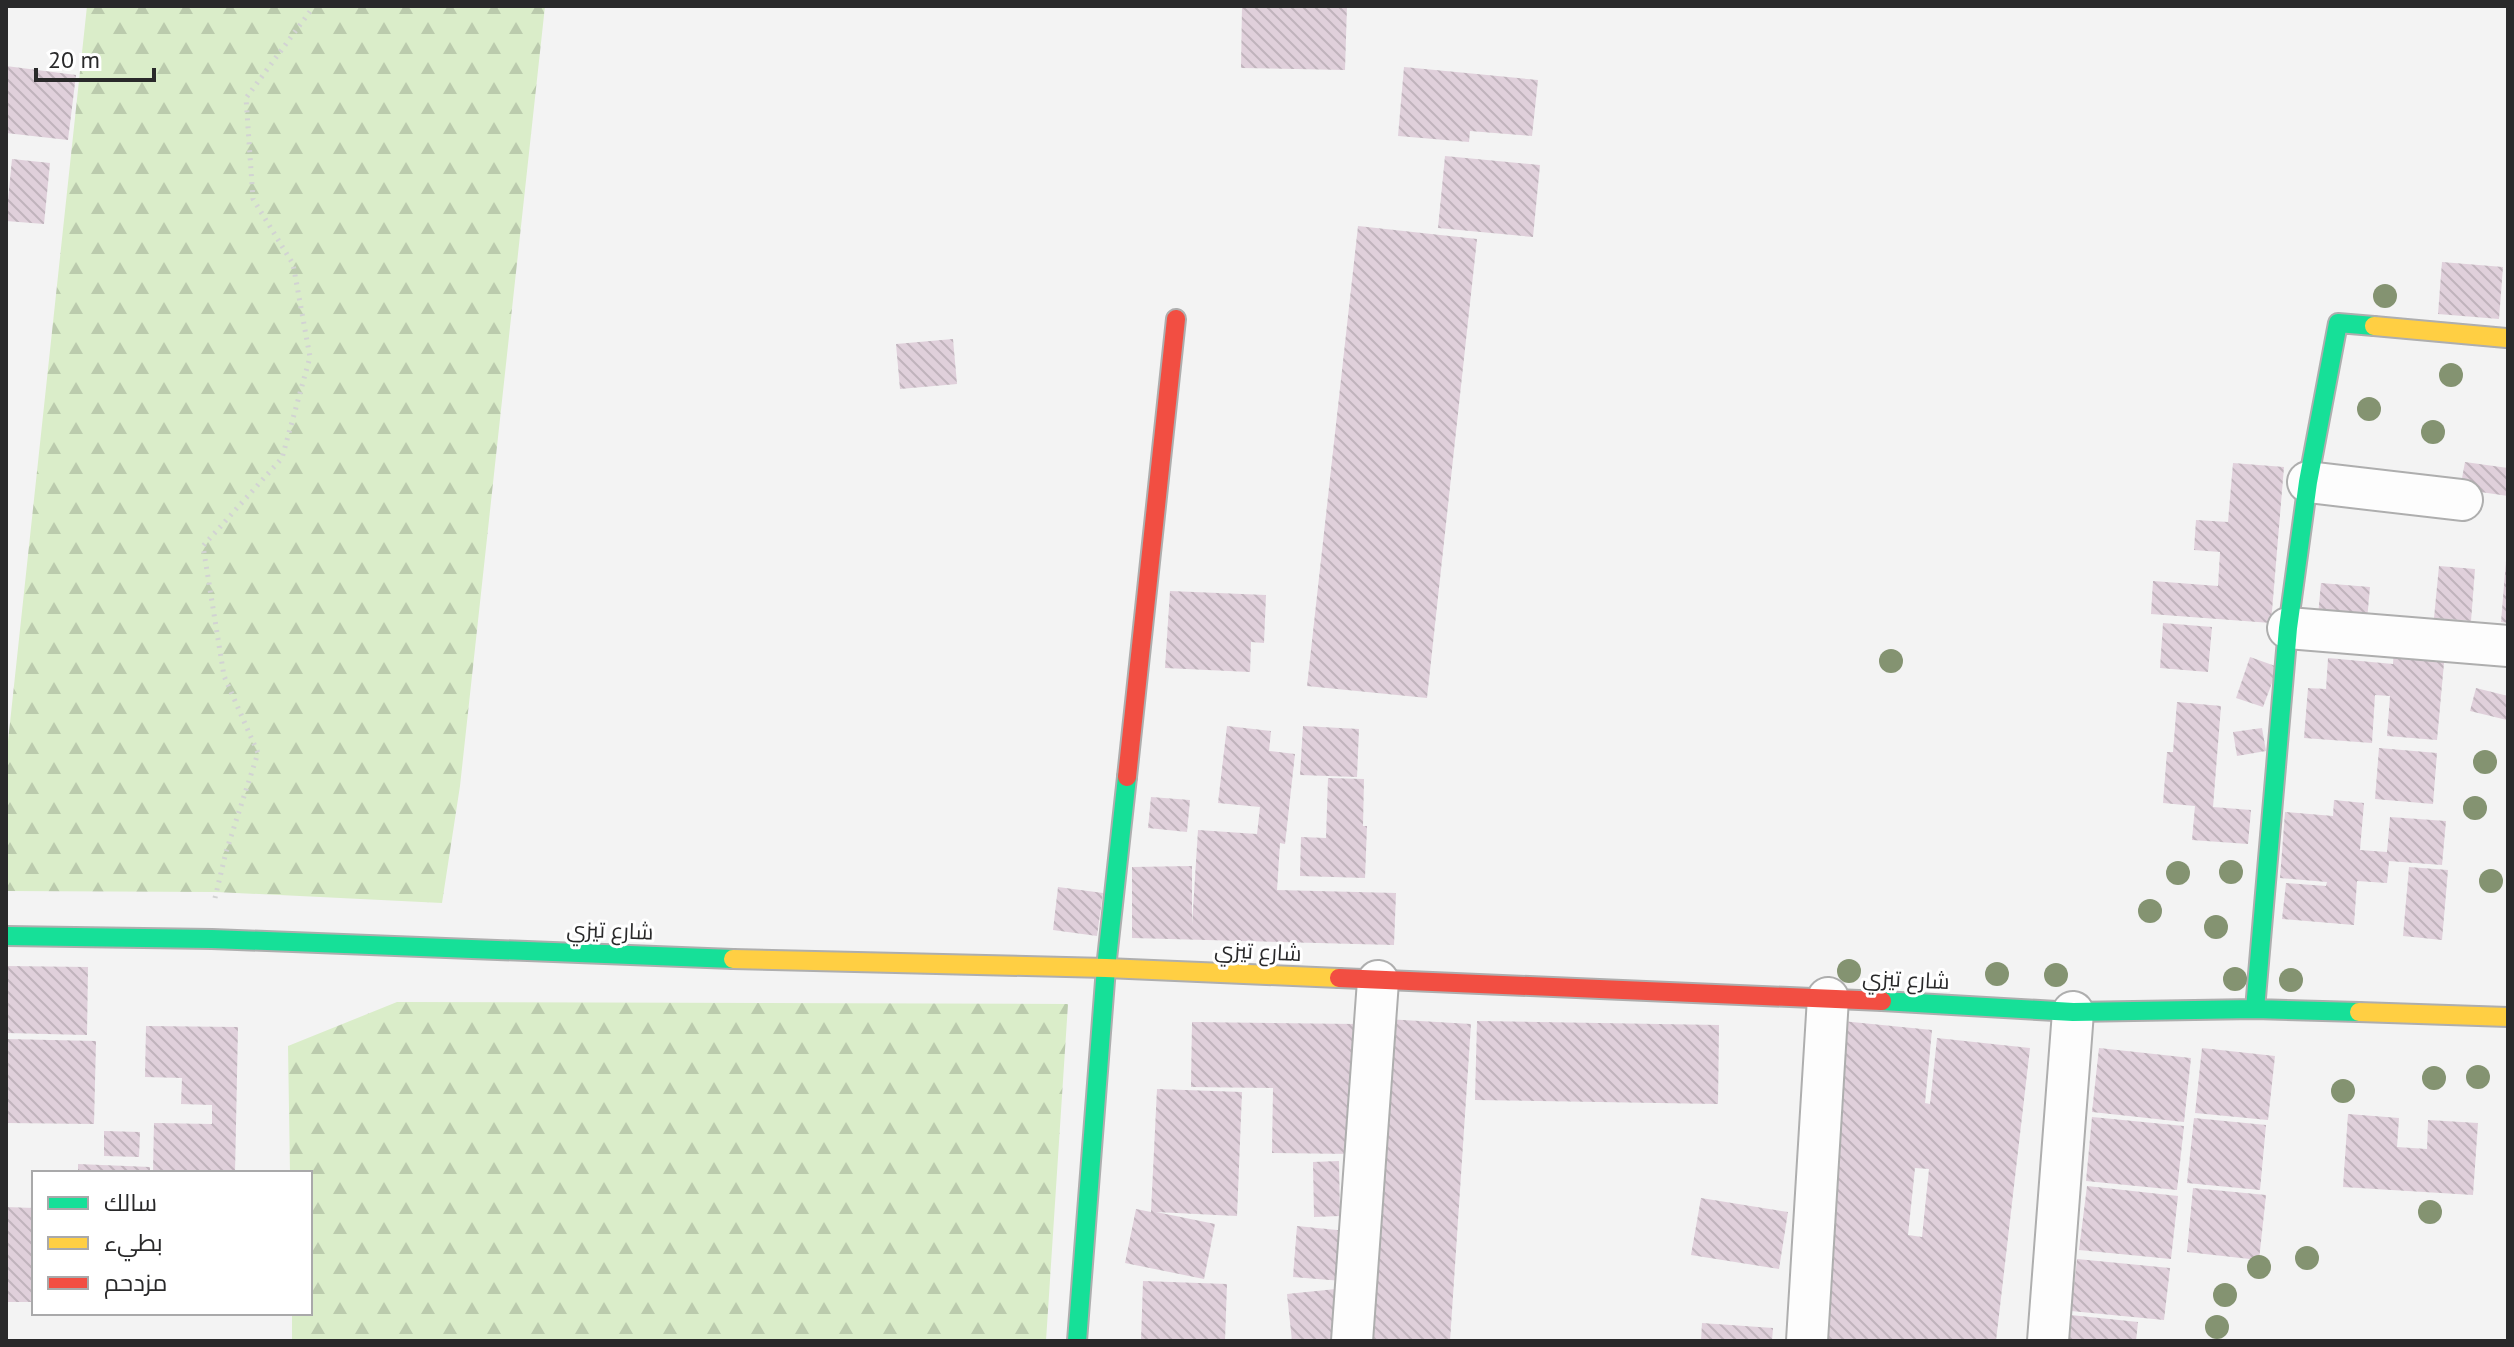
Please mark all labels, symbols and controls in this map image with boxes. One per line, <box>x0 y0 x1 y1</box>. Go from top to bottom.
scale bar <box>36 32 154 82</box>
text: 20 m <box>48 44 100 75</box>
street label: شارع تيزي <box>566 914 654 949</box>
street label: شارع تيزي <box>1214 935 1302 970</box>
street label: شارع تيزي <box>1862 963 1950 998</box>
legend <box>32 1171 312 1315</box>
text: سالك <box>104 1187 157 1218</box>
text: بطيء <box>104 1227 163 1262</box>
text: مزدحم <box>104 1267 167 1299</box>

